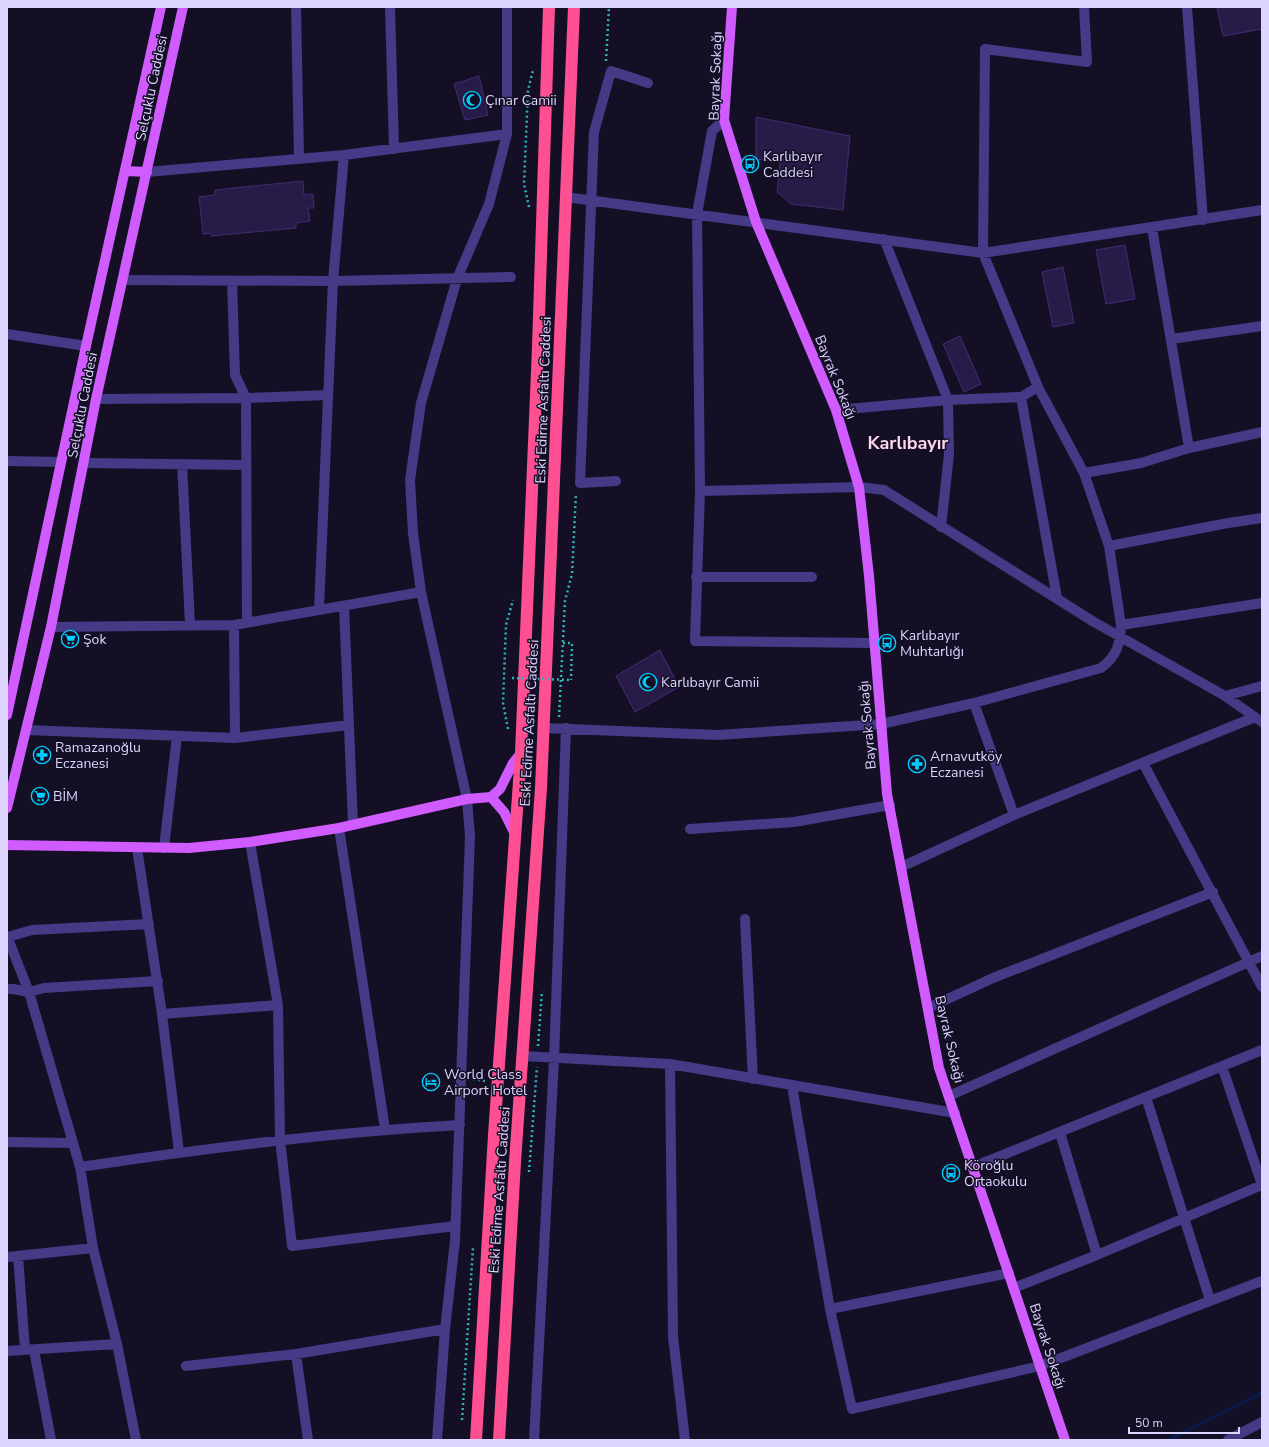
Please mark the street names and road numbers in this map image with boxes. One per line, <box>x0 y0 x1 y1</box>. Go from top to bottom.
street label: Bayrak Sokağı <box>704 31 727 121</box>
street label: Selçuklu Caddesi <box>131 34 172 143</box>
street label: Eski Edirne Asfaltı Caddesi <box>531 316 556 484</box>
street label: Bayrak Sokağı <box>810 332 861 422</box>
street label: Selçuklu Caddesi <box>63 351 102 460</box>
street label: Eski Edirne Asfaltı Caddesi <box>516 639 543 807</box>
street label: Bayrak Sokağı <box>854 680 881 770</box>
street label: Bayrak Sokağı <box>930 994 969 1085</box>
street label: Eski Edirne Asfaltı Caddesi <box>484 1106 515 1274</box>
street label: Bayrak Sokağı <box>1025 1301 1070 1391</box>

